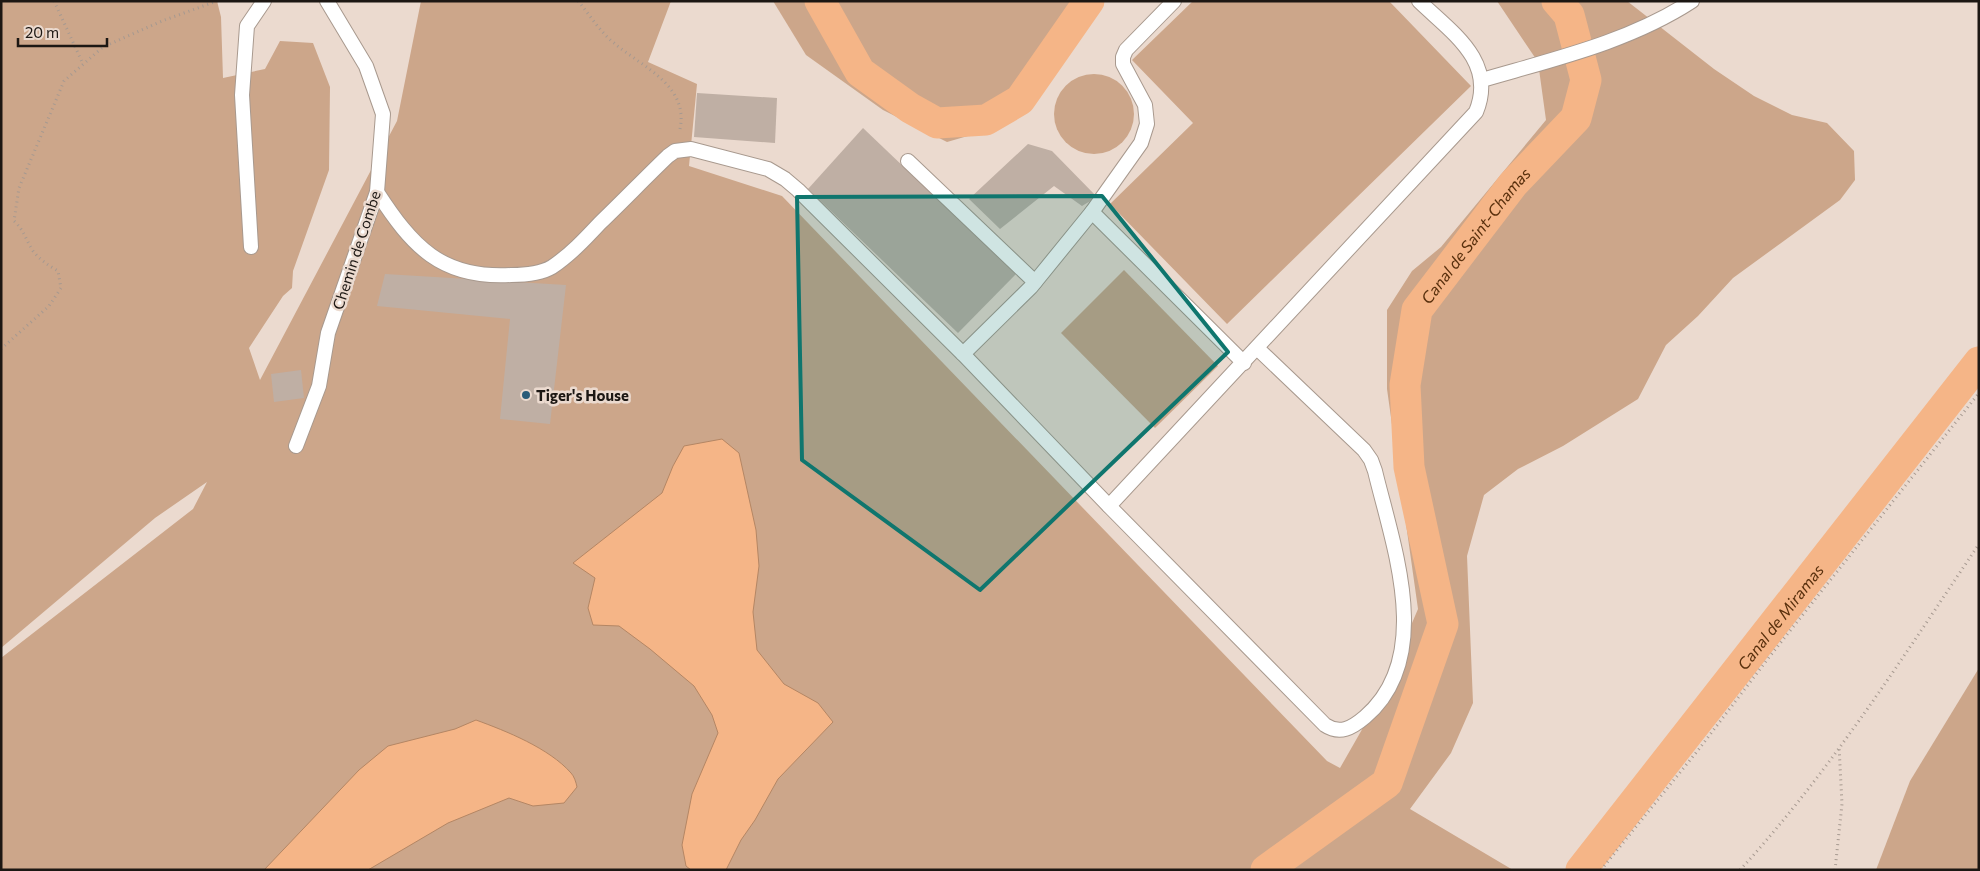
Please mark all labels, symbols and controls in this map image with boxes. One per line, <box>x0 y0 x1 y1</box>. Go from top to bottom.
scale bar <box>18 15 106 47</box>
text: 20 m <box>25 23 59 41</box>
water label: Canal de Saint-Chamas <box>1416 163 1534 307</box>
street label: Chemin de Combe <box>328 188 384 312</box>
place label: Tiger's House <box>536 386 629 404</box>
marker: Tiger's House <box>520 389 532 401</box>
water label: Canal de Miramas <box>1732 560 1827 673</box>

